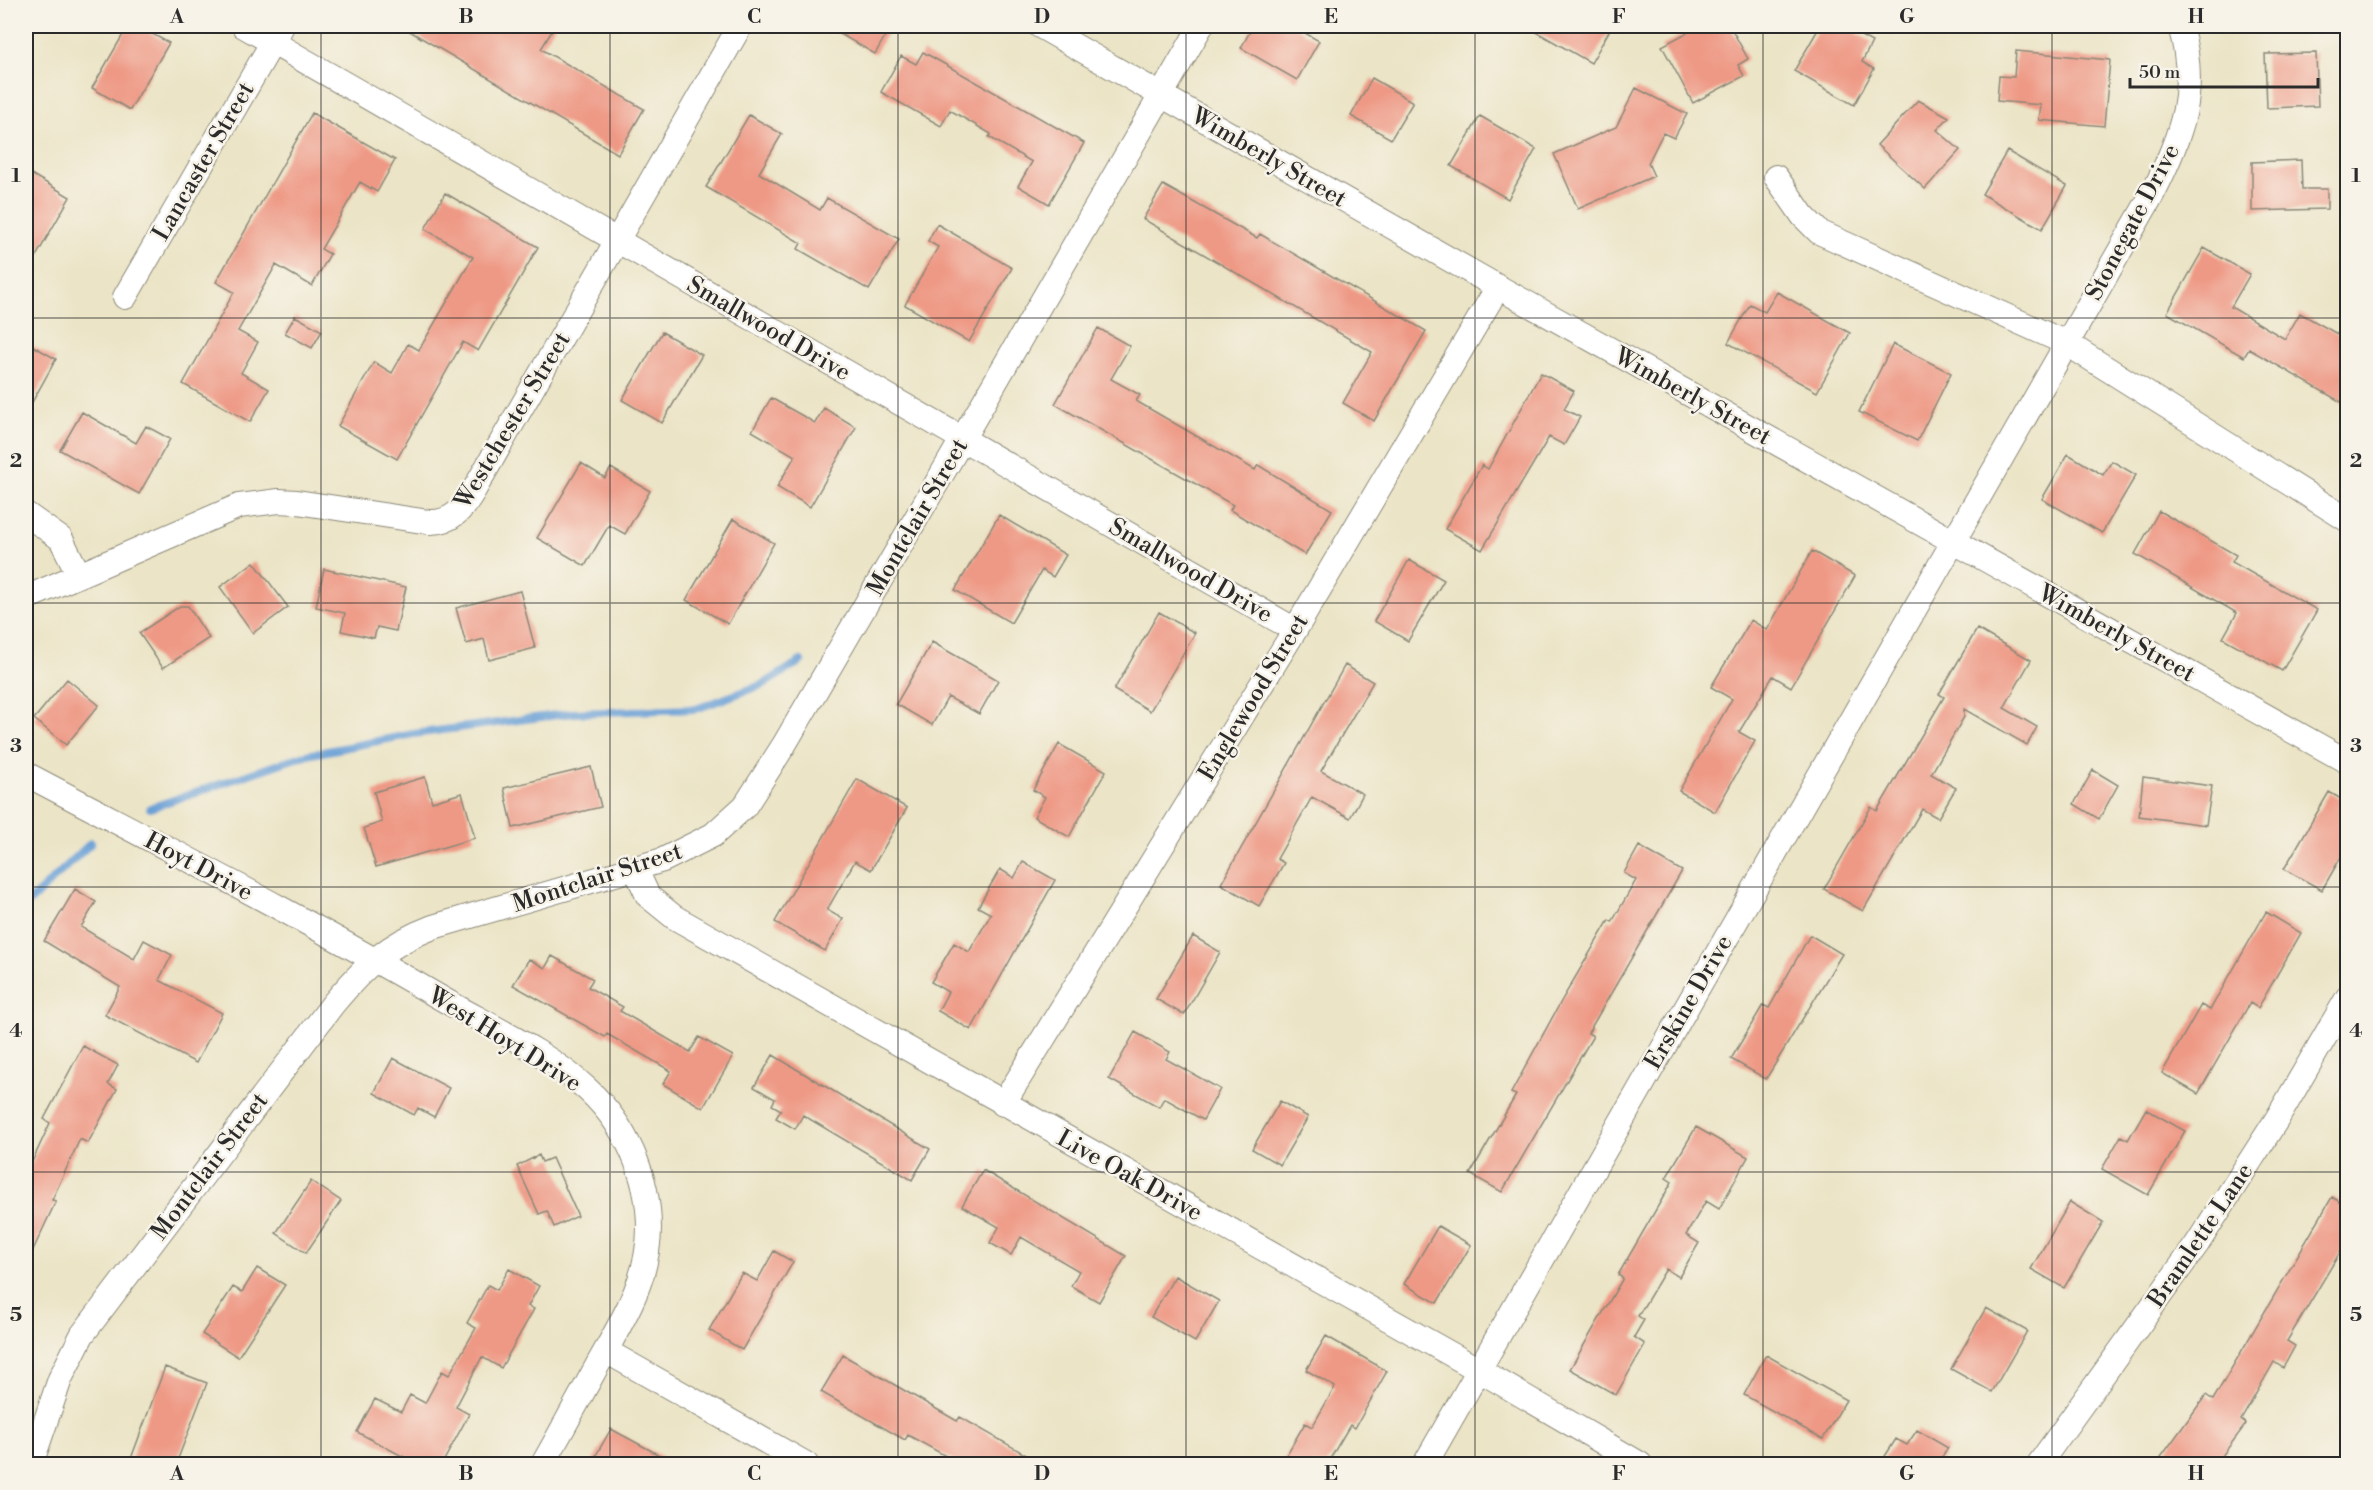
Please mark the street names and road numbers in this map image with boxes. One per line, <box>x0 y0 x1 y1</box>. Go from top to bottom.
street label: Lancaster Street <box>146 76 262 246</box>
street label: Wimberly Street <box>1185 101 1352 215</box>
street label: Stonegate Drive <box>2079 139 2187 306</box>
street label: Smallwood Drive <box>681 270 856 388</box>
street label: Westchester Street <box>448 326 578 515</box>
street label: Wimberly Street <box>1608 341 1777 453</box>
street label: Montclair Street <box>861 433 975 602</box>
street label: Smallwood Drive <box>1103 512 1278 630</box>
street label: Wimberly Street <box>2032 578 2201 690</box>
street label: Englewood Street <box>1192 608 1316 786</box>
street label: Hoyt Drive <box>139 826 258 908</box>
street label: Montclair Street <box>509 836 686 920</box>
street label: Erskine Drive <box>1638 930 1739 1075</box>
street label: West Hoyt Drive <box>421 980 587 1099</box>
street label: Montclair Street <box>145 1087 275 1246</box>
street label: Live Oak Drive <box>1051 1124 1208 1228</box>
street label: Bramlette Lane <box>2141 1158 2260 1314</box>

